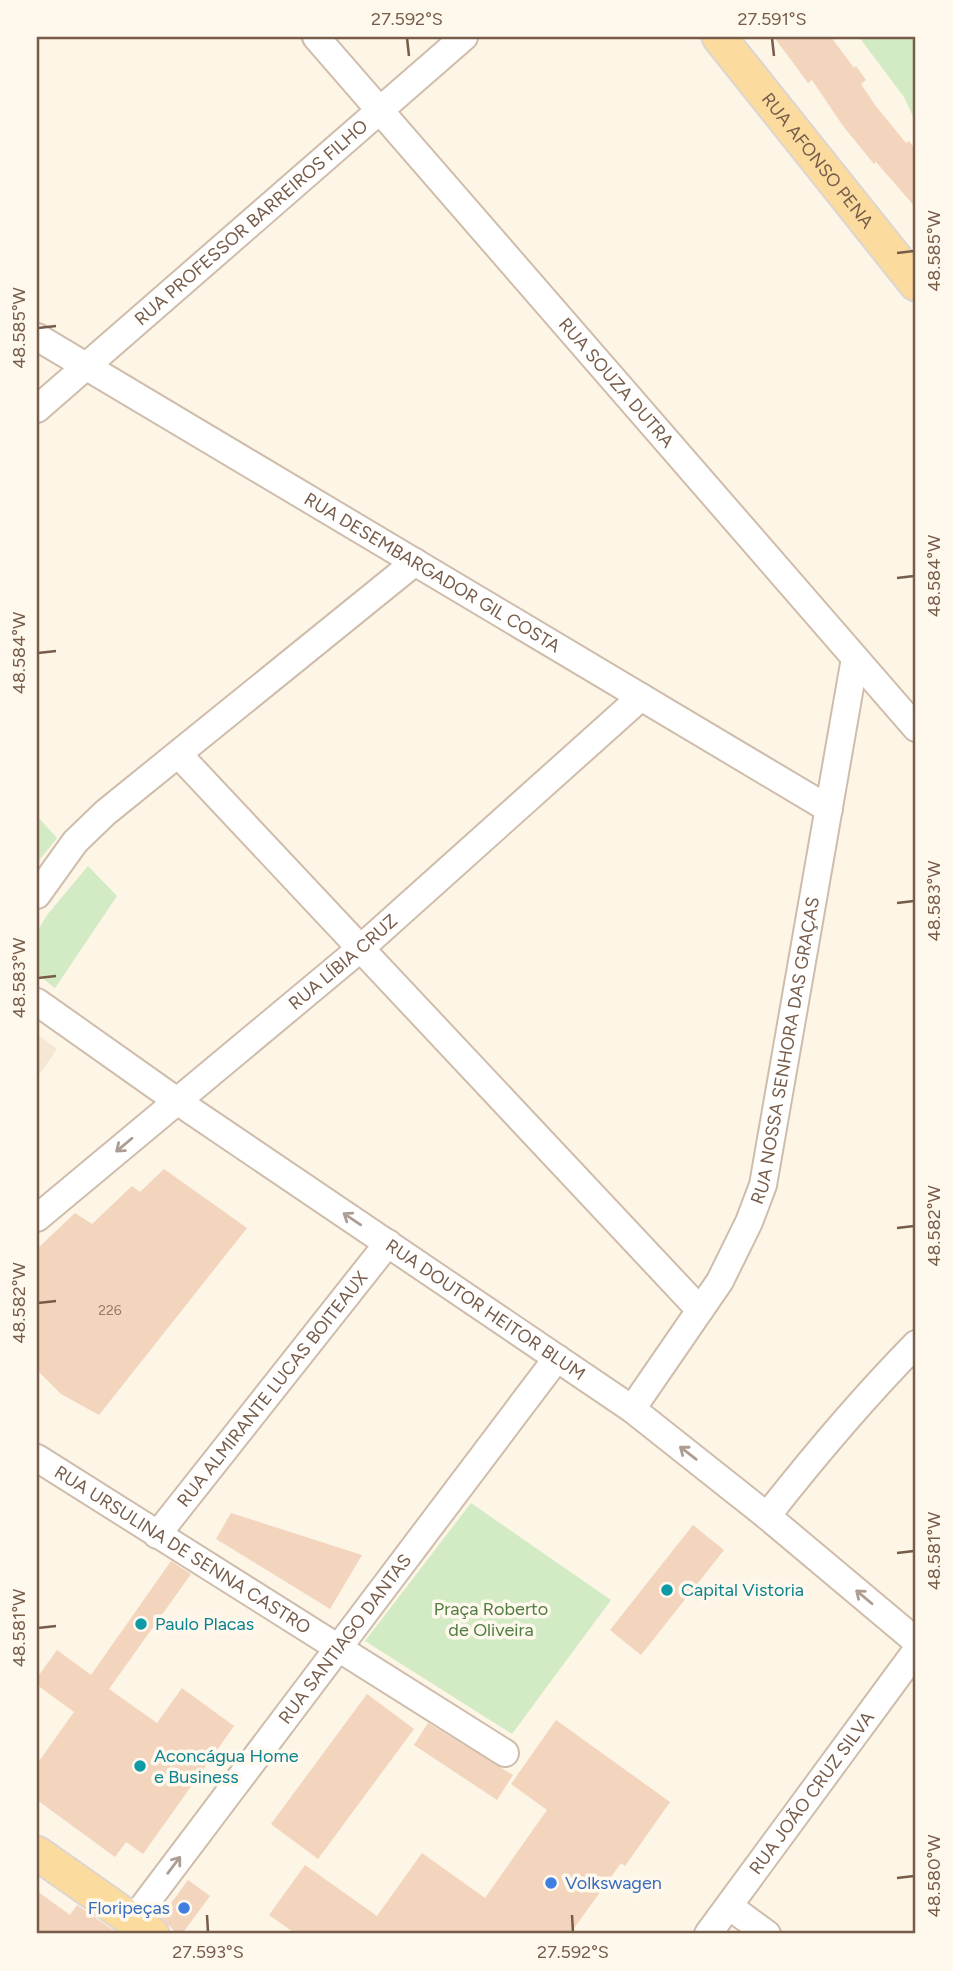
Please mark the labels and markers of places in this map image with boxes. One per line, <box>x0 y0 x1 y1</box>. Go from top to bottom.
place label: Capital Vistoria <box>681 1579 804 1601</box>
marker: Capital Vistoria <box>659 1582 675 1598</box>
place label: Paulo Placas <box>155 1613 254 1635</box>
marker: Paulo Placas <box>133 1616 149 1632</box>
place label: Aconcágua Home e Business <box>154 1745 299 1788</box>
marker: Aconcágua Home e Business <box>132 1758 148 1774</box>
place label: Volkswagen <box>565 1872 662 1894</box>
marker: Volkswagen <box>543 1875 559 1891</box>
place label: Floripeças <box>88 1897 170 1919</box>
marker: Floripeças <box>176 1900 192 1916</box>

